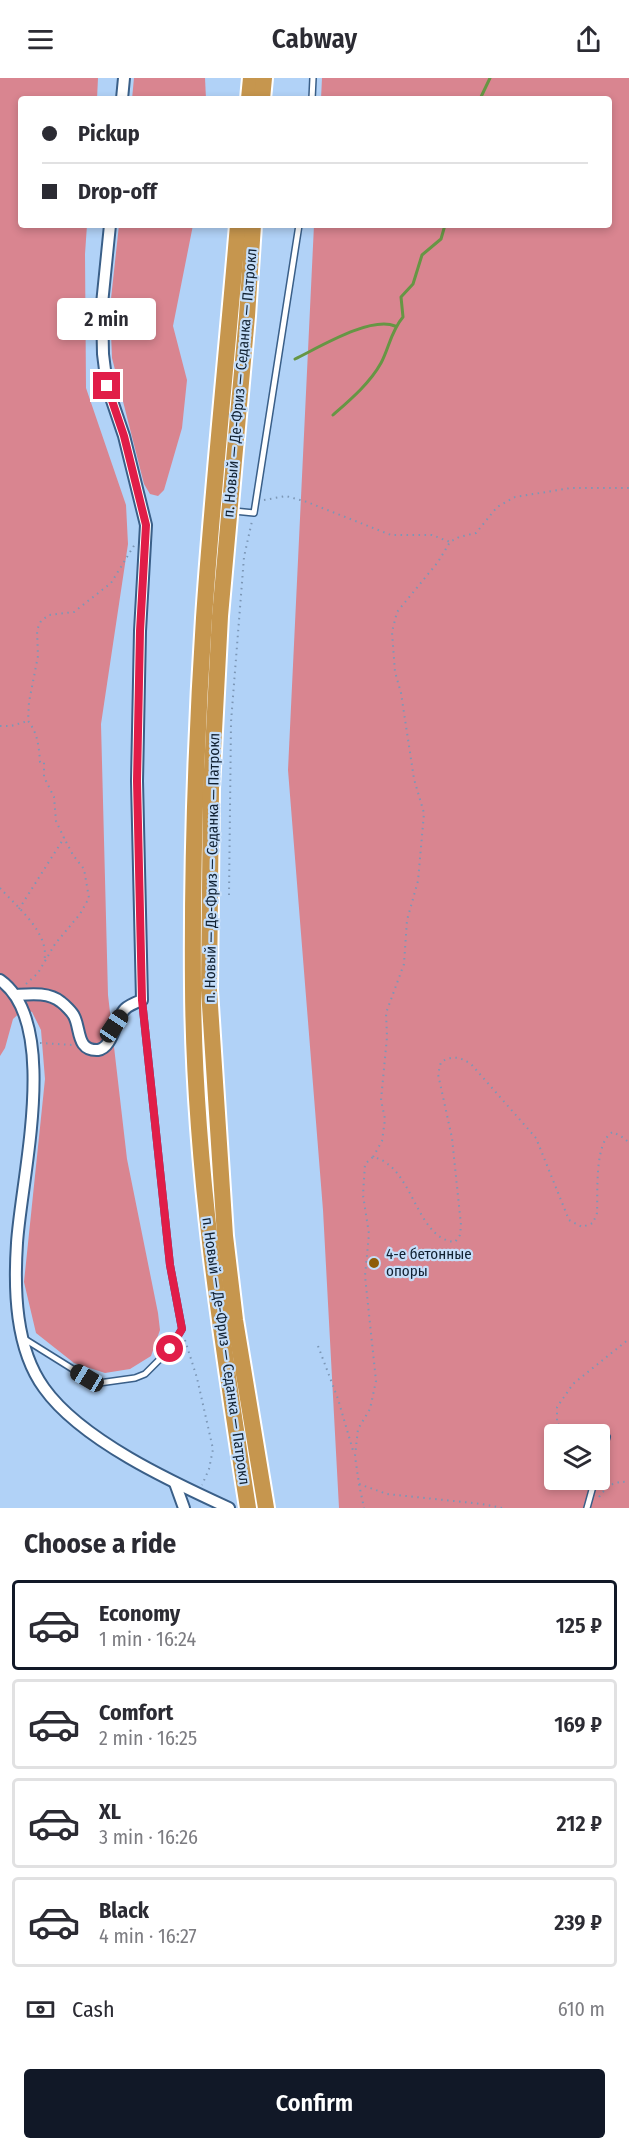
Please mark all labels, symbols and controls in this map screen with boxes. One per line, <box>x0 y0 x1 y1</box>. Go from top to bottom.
icon: menu <box>24 23 57 56</box>
text: Cabway <box>272 23 357 55</box>
icon: share <box>572 23 605 56</box>
text: Pickup <box>78 120 140 147</box>
text: Drop-off <box>78 178 157 205</box>
street label: п. Новый — Де-Фриз — Седанка — Патрокл <box>219 248 261 518</box>
callout: 2 min <box>57 299 156 341</box>
text: 2 min <box>84 307 129 331</box>
route end <box>93 372 120 399</box>
street label: п. Новый — Де-Фриз — Седанка — Патрокл <box>201 733 223 1003</box>
car <box>96 1006 132 1046</box>
street label: п. Новый — Де-Фриз — Седанка — Патрокл <box>198 1216 254 1486</box>
place label: 4-е бетонные опоры <box>386 1245 472 1280</box>
marker: 4-е бетонные опоры <box>367 1256 381 1270</box>
route start <box>156 1335 183 1362</box>
car <box>67 1361 107 1395</box>
map controls <box>544 1424 610 1490</box>
button: layers <box>544 1424 610 1490</box>
text: Choose a ride <box>24 1528 176 1560</box>
icon: car <box>27 1598 81 1652</box>
text: Economy <box>99 1600 180 1627</box>
text: 125 ₽ <box>556 1612 602 1639</box>
text: 1 min · 16:24 <box>99 1627 196 1651</box>
icon: car <box>27 1697 81 1751</box>
text: Comfort <box>99 1699 173 1726</box>
text: 169 ₽ <box>554 1711 602 1738</box>
text: 2 min · 16:25 <box>99 1726 197 1750</box>
icon: car <box>27 1796 81 1850</box>
text: XL <box>99 1798 121 1825</box>
text: 212 ₽ <box>557 1810 602 1837</box>
text: 3 min · 16:26 <box>99 1825 198 1849</box>
icon: car <box>27 1895 81 1949</box>
text: Black <box>99 1897 149 1924</box>
text: 239 ₽ <box>554 1909 602 1936</box>
text: 4 min · 16:27 <box>99 1924 197 1948</box>
icon: cash <box>24 1993 57 2026</box>
text: Cash <box>72 1996 115 2023</box>
text: 610 m <box>558 1997 605 2021</box>
button: Confirm <box>24 2069 605 2138</box>

